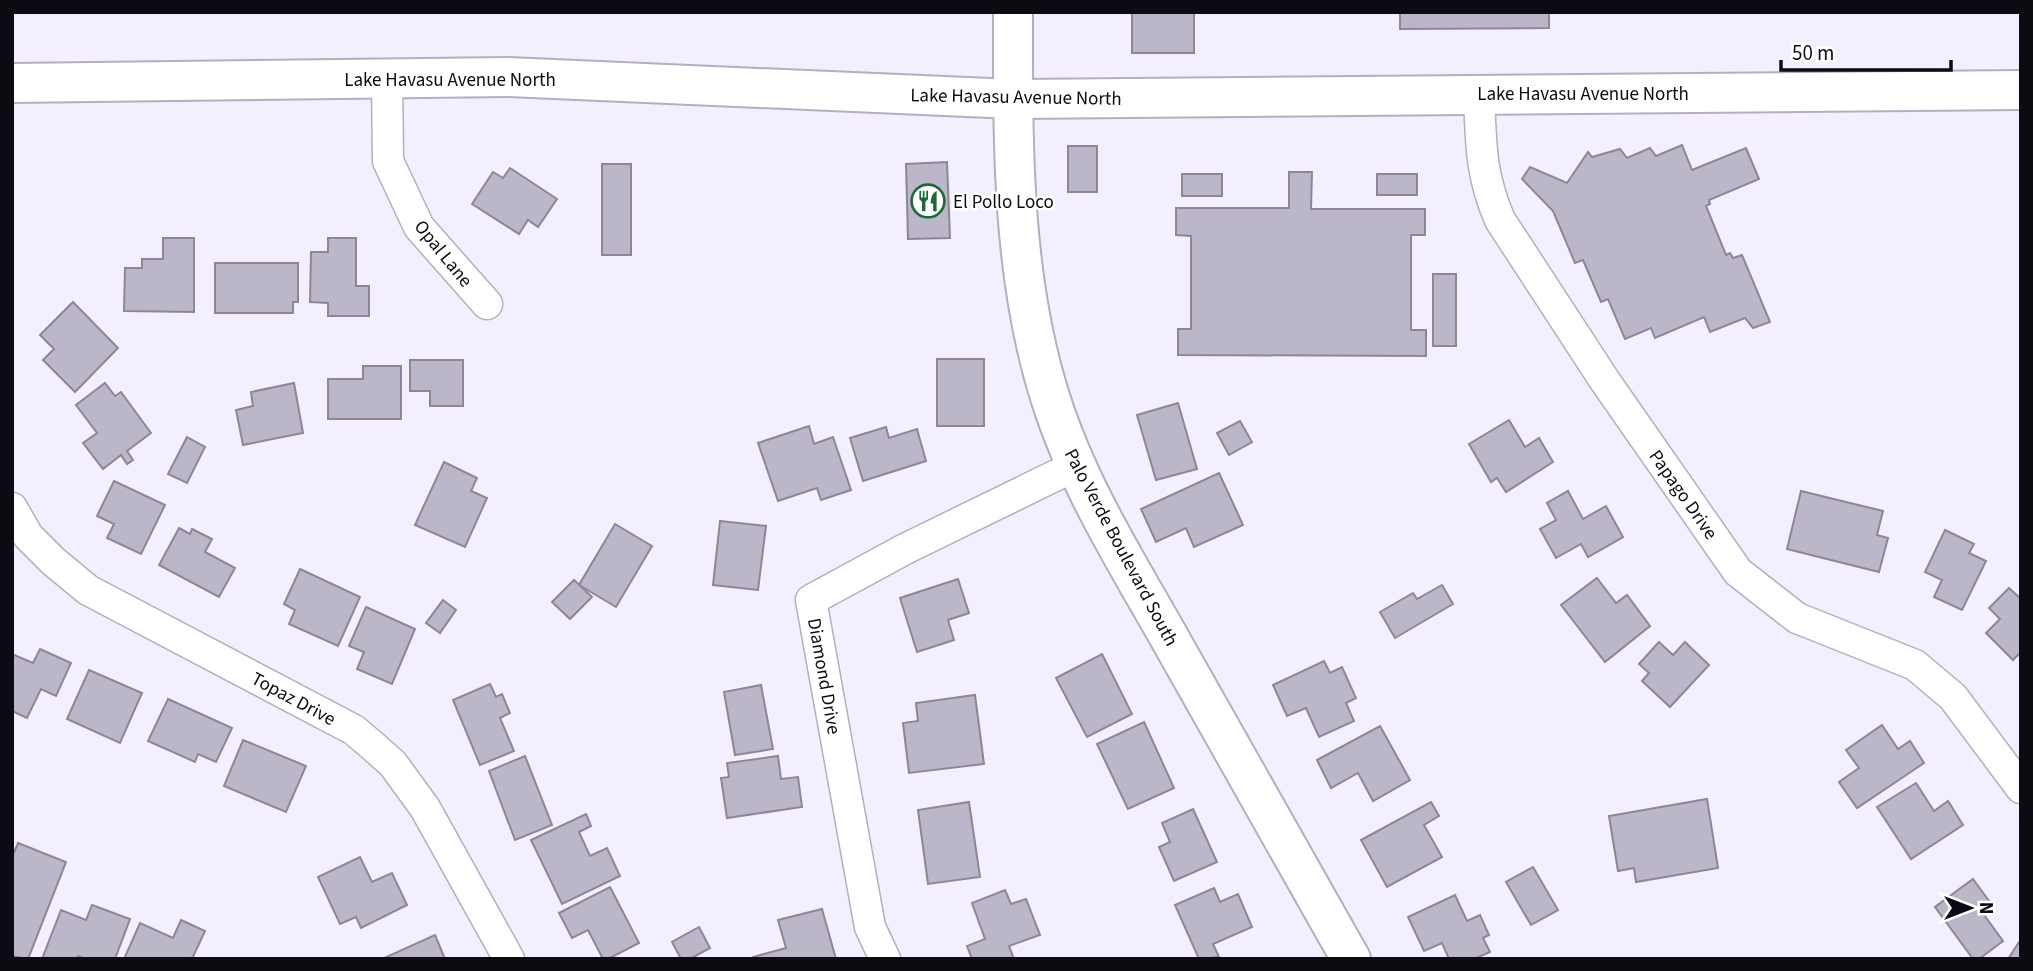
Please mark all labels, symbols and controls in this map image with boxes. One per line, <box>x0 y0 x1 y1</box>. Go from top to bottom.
scale bar <box>1781 28 1951 72</box>
text: 50 m <box>1792 38 1834 68</box>
street label: Lake Havasu Avenue North <box>344 67 556 94</box>
street label: Lake Havasu Avenue North <box>1477 81 1689 108</box>
street label: Lake Havasu Avenue North <box>910 82 1122 113</box>
restaurant icon: El Pollo Loco <box>909 182 947 220</box>
place label: El Pollo Loco <box>953 189 1054 216</box>
street label: Opal Lane <box>407 214 478 293</box>
street label: Palo Verde Boulevard South <box>1057 444 1184 651</box>
street label: Papago Drive <box>1642 445 1724 545</box>
street label: Diamond Drive <box>800 616 847 737</box>
street label: Topaz Drive <box>246 666 340 733</box>
north arrow <box>1935 873 2005 943</box>
text: N <box>1972 902 1999 914</box>

